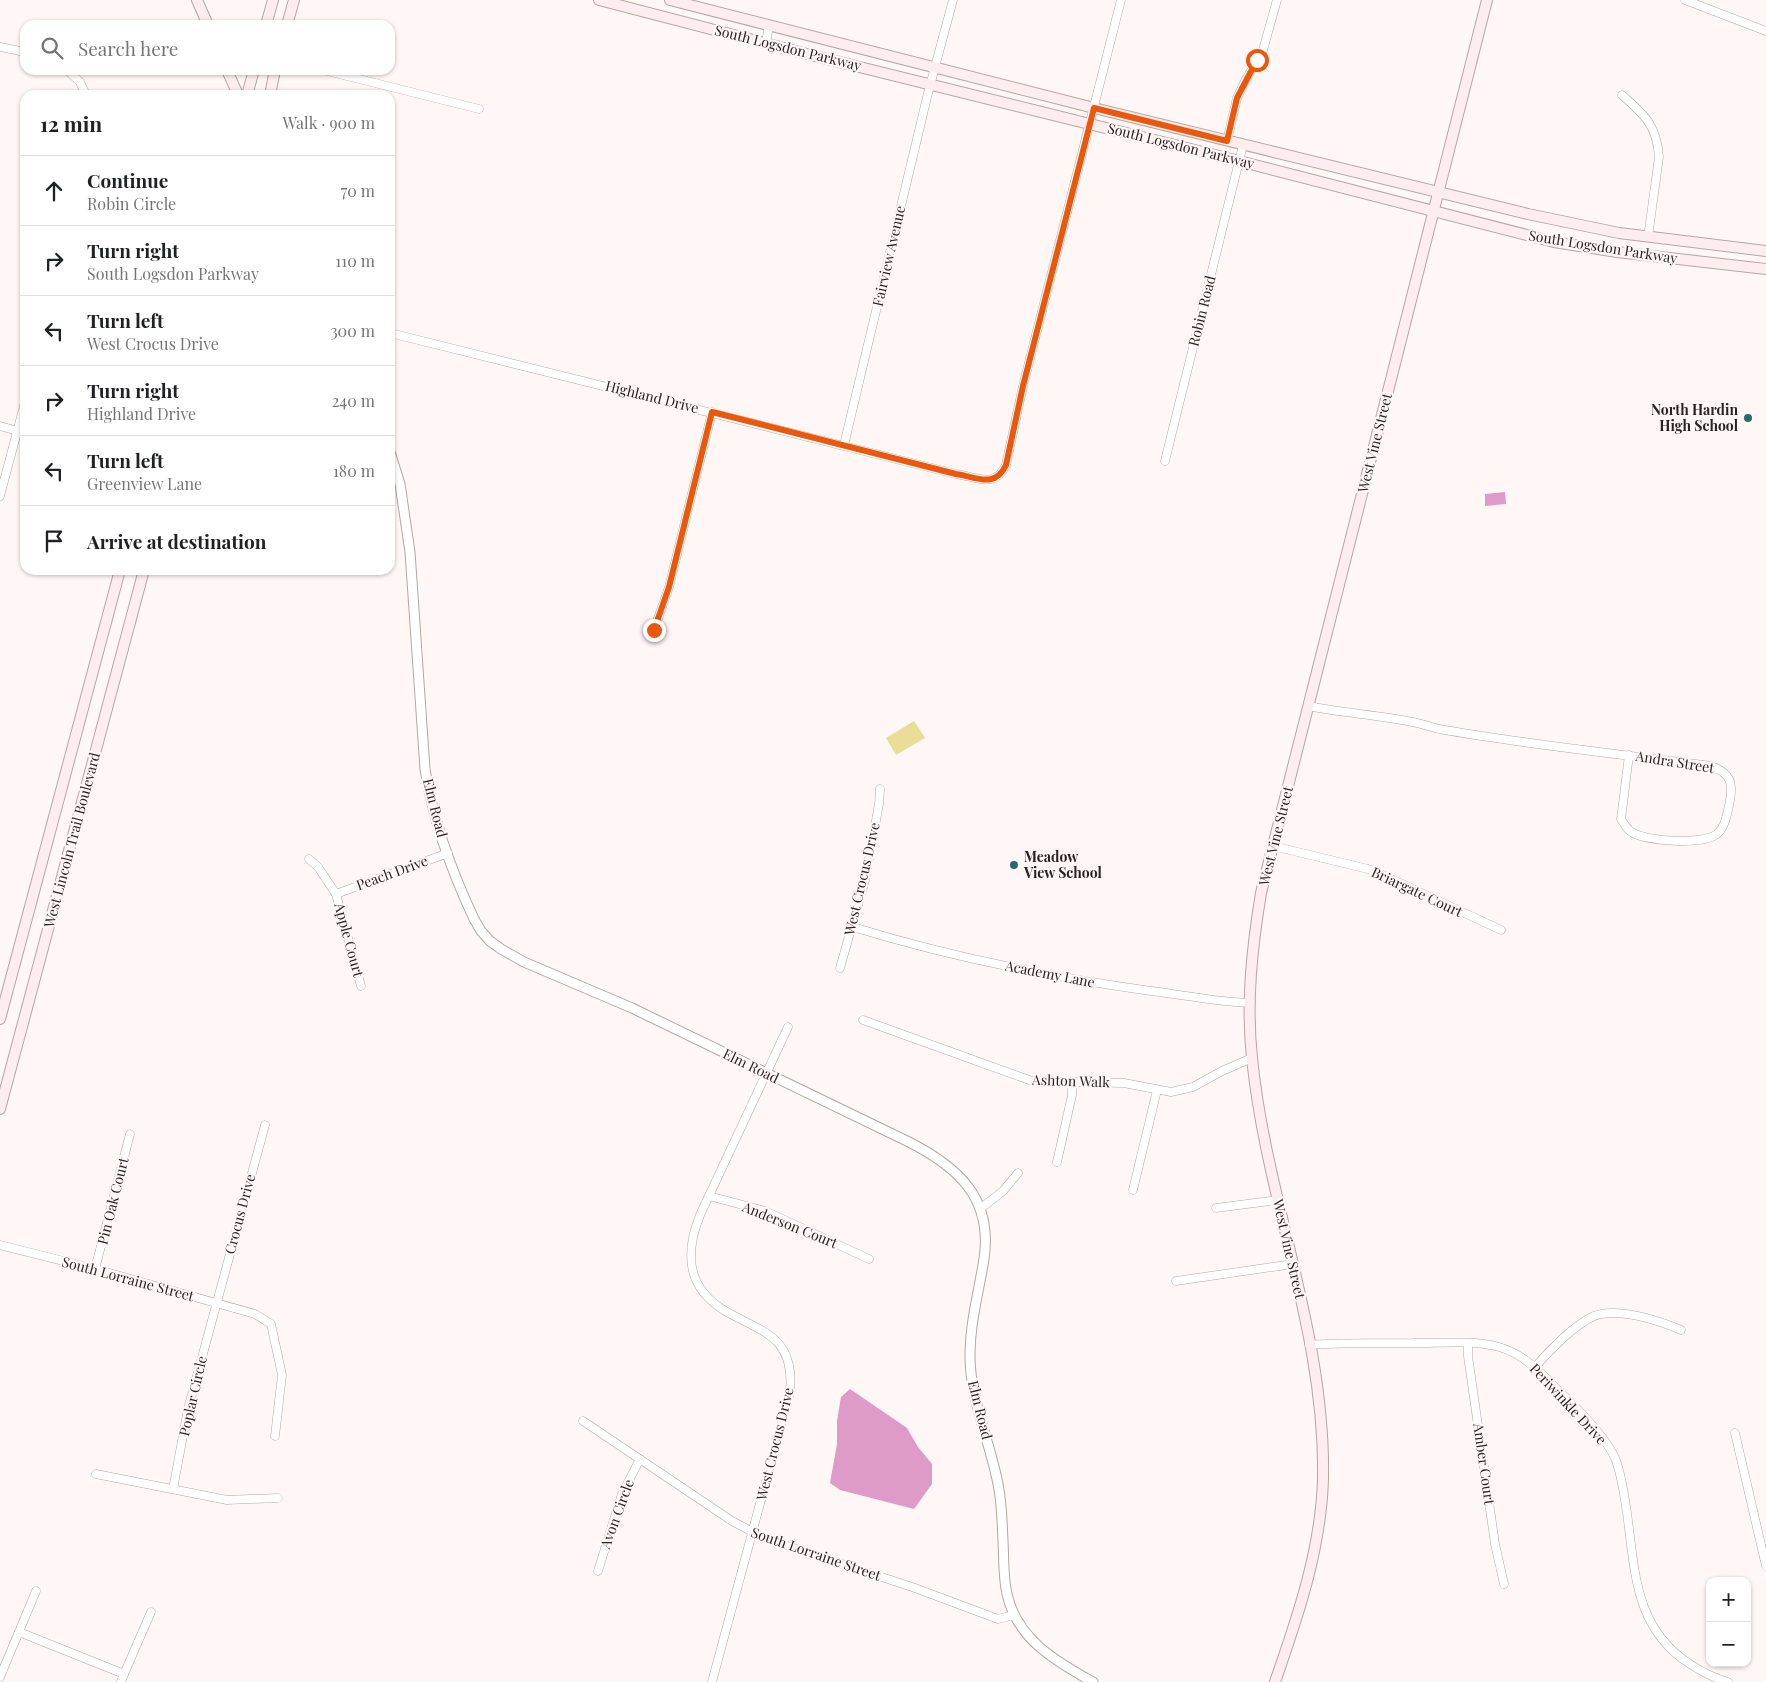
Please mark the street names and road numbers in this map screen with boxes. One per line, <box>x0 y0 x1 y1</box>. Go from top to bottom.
street label: South Logsdon Parkway <box>713 20 863 75</box>
street label: South Logsdon Parkway <box>1106 118 1256 173</box>
street label: Fairview Avenue <box>868 204 909 308</box>
street label: South Logsdon Parkway <box>1527 225 1679 268</box>
street label: Robin Road <box>1184 273 1219 348</box>
street label: Highland Drive <box>603 376 701 417</box>
street label: West Vine Street <box>1353 390 1396 496</box>
street label: Andra Street <box>1633 746 1717 777</box>
street label: West Lincoln Trail Boulevard <box>39 750 104 930</box>
street label: Elm Road <box>419 776 452 839</box>
street label: West Vine Street <box>1254 783 1297 889</box>
street label: West Crocus Drive <box>839 821 884 938</box>
street label: Peach Drive <box>353 851 430 894</box>
street label: Briargate Court <box>1369 862 1467 921</box>
street label: Apple Court <box>330 900 369 980</box>
street label: Academy Lane <box>1003 955 1097 992</box>
street label: Elm Road <box>720 1044 782 1087</box>
street label: Ashton Walk <box>1031 1070 1111 1091</box>
street label: Pin Oak Court <box>93 1154 133 1246</box>
street label: Crocus Drive <box>220 1172 259 1256</box>
street label: Anderson Court <box>739 1196 842 1253</box>
street label: West Vine Street <box>1269 1196 1310 1302</box>
street label: South Lorraine Street <box>60 1252 197 1306</box>
street label: Poplar Circle <box>174 1354 211 1438</box>
street label: Periwinkle Drive <box>1526 1359 1611 1448</box>
street label: Elm Road <box>964 1378 997 1441</box>
street label: West Crocus Drive <box>751 1386 798 1503</box>
street label: Amber Court <box>1469 1421 1500 1507</box>
street label: Avon Circle <box>595 1477 638 1552</box>
street label: South Lorraine Street <box>749 1522 885 1585</box>

